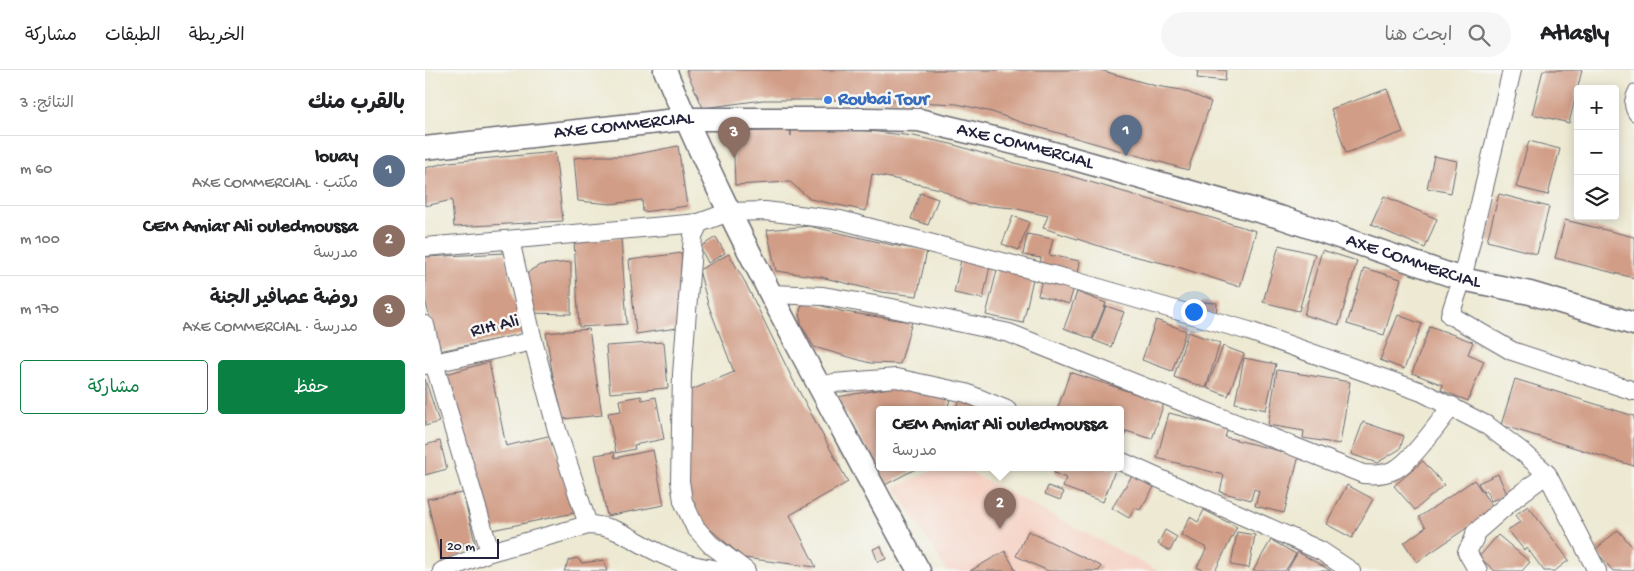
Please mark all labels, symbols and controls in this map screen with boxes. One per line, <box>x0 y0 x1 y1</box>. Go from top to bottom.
search box <box>1161 12 1511 57</box>
text: Atlasly <box>1541 20 1609 49</box>
icon: search <box>1465 21 1493 49</box>
text: ابحث هنا <box>1384 25 1453 48</box>
text: مشاركة <box>25 26 77 47</box>
text: الطبقات <box>105 26 161 47</box>
text: الخريطة <box>189 26 245 47</box>
map controls <box>1574 85 1619 220</box>
button: + <box>1574 85 1619 130</box>
place label: Roubai Tour <box>837 89 931 112</box>
text: بالقرب منك <box>308 92 405 117</box>
marker: Roubai Tour <box>822 94 834 106</box>
text: النتائج: 3 <box>20 95 74 114</box>
street label: AXE COMMERCIAL <box>553 107 695 145</box>
pin: 1 <box>1110 115 1142 156</box>
pin: 3 <box>718 117 750 158</box>
street label: AXE COMMERCIAL <box>954 118 1097 176</box>
button: − <box>1574 130 1619 175</box>
text: louay <box>315 146 358 169</box>
text: 60 m <box>20 161 52 180</box>
text: 1 <box>386 161 392 180</box>
text: مكتب · AXE COMMERCIAL <box>192 175 358 194</box>
button: layers <box>1574 175 1619 220</box>
text: CEM Amiar Ali ouledmoussa <box>143 216 358 239</box>
street label: AXE COMMERCIAL <box>1343 229 1484 294</box>
text: 100 m <box>20 231 60 250</box>
text: 2 <box>385 231 393 250</box>
text: مدرسة <box>313 245 358 264</box>
text: روضة عصافير الجنة <box>210 288 358 311</box>
your location <box>1181 299 1207 325</box>
text: 170 m <box>20 301 59 320</box>
text: 3 <box>385 301 393 320</box>
street label: RIH Ali <box>468 310 522 344</box>
text: مدرسة · AXE COMMERCIAL <box>182 319 358 338</box>
button: مشاركة <box>20 360 208 414</box>
button: حفظ <box>218 360 405 414</box>
popup <box>876 406 1124 471</box>
text: CEM Amiar Ali ouledmoussa <box>892 414 1108 437</box>
text: مدرسة <box>892 443 937 462</box>
pin: 2 <box>984 488 1016 529</box>
scale bar <box>440 536 499 559</box>
text: 20 m <box>447 539 475 556</box>

